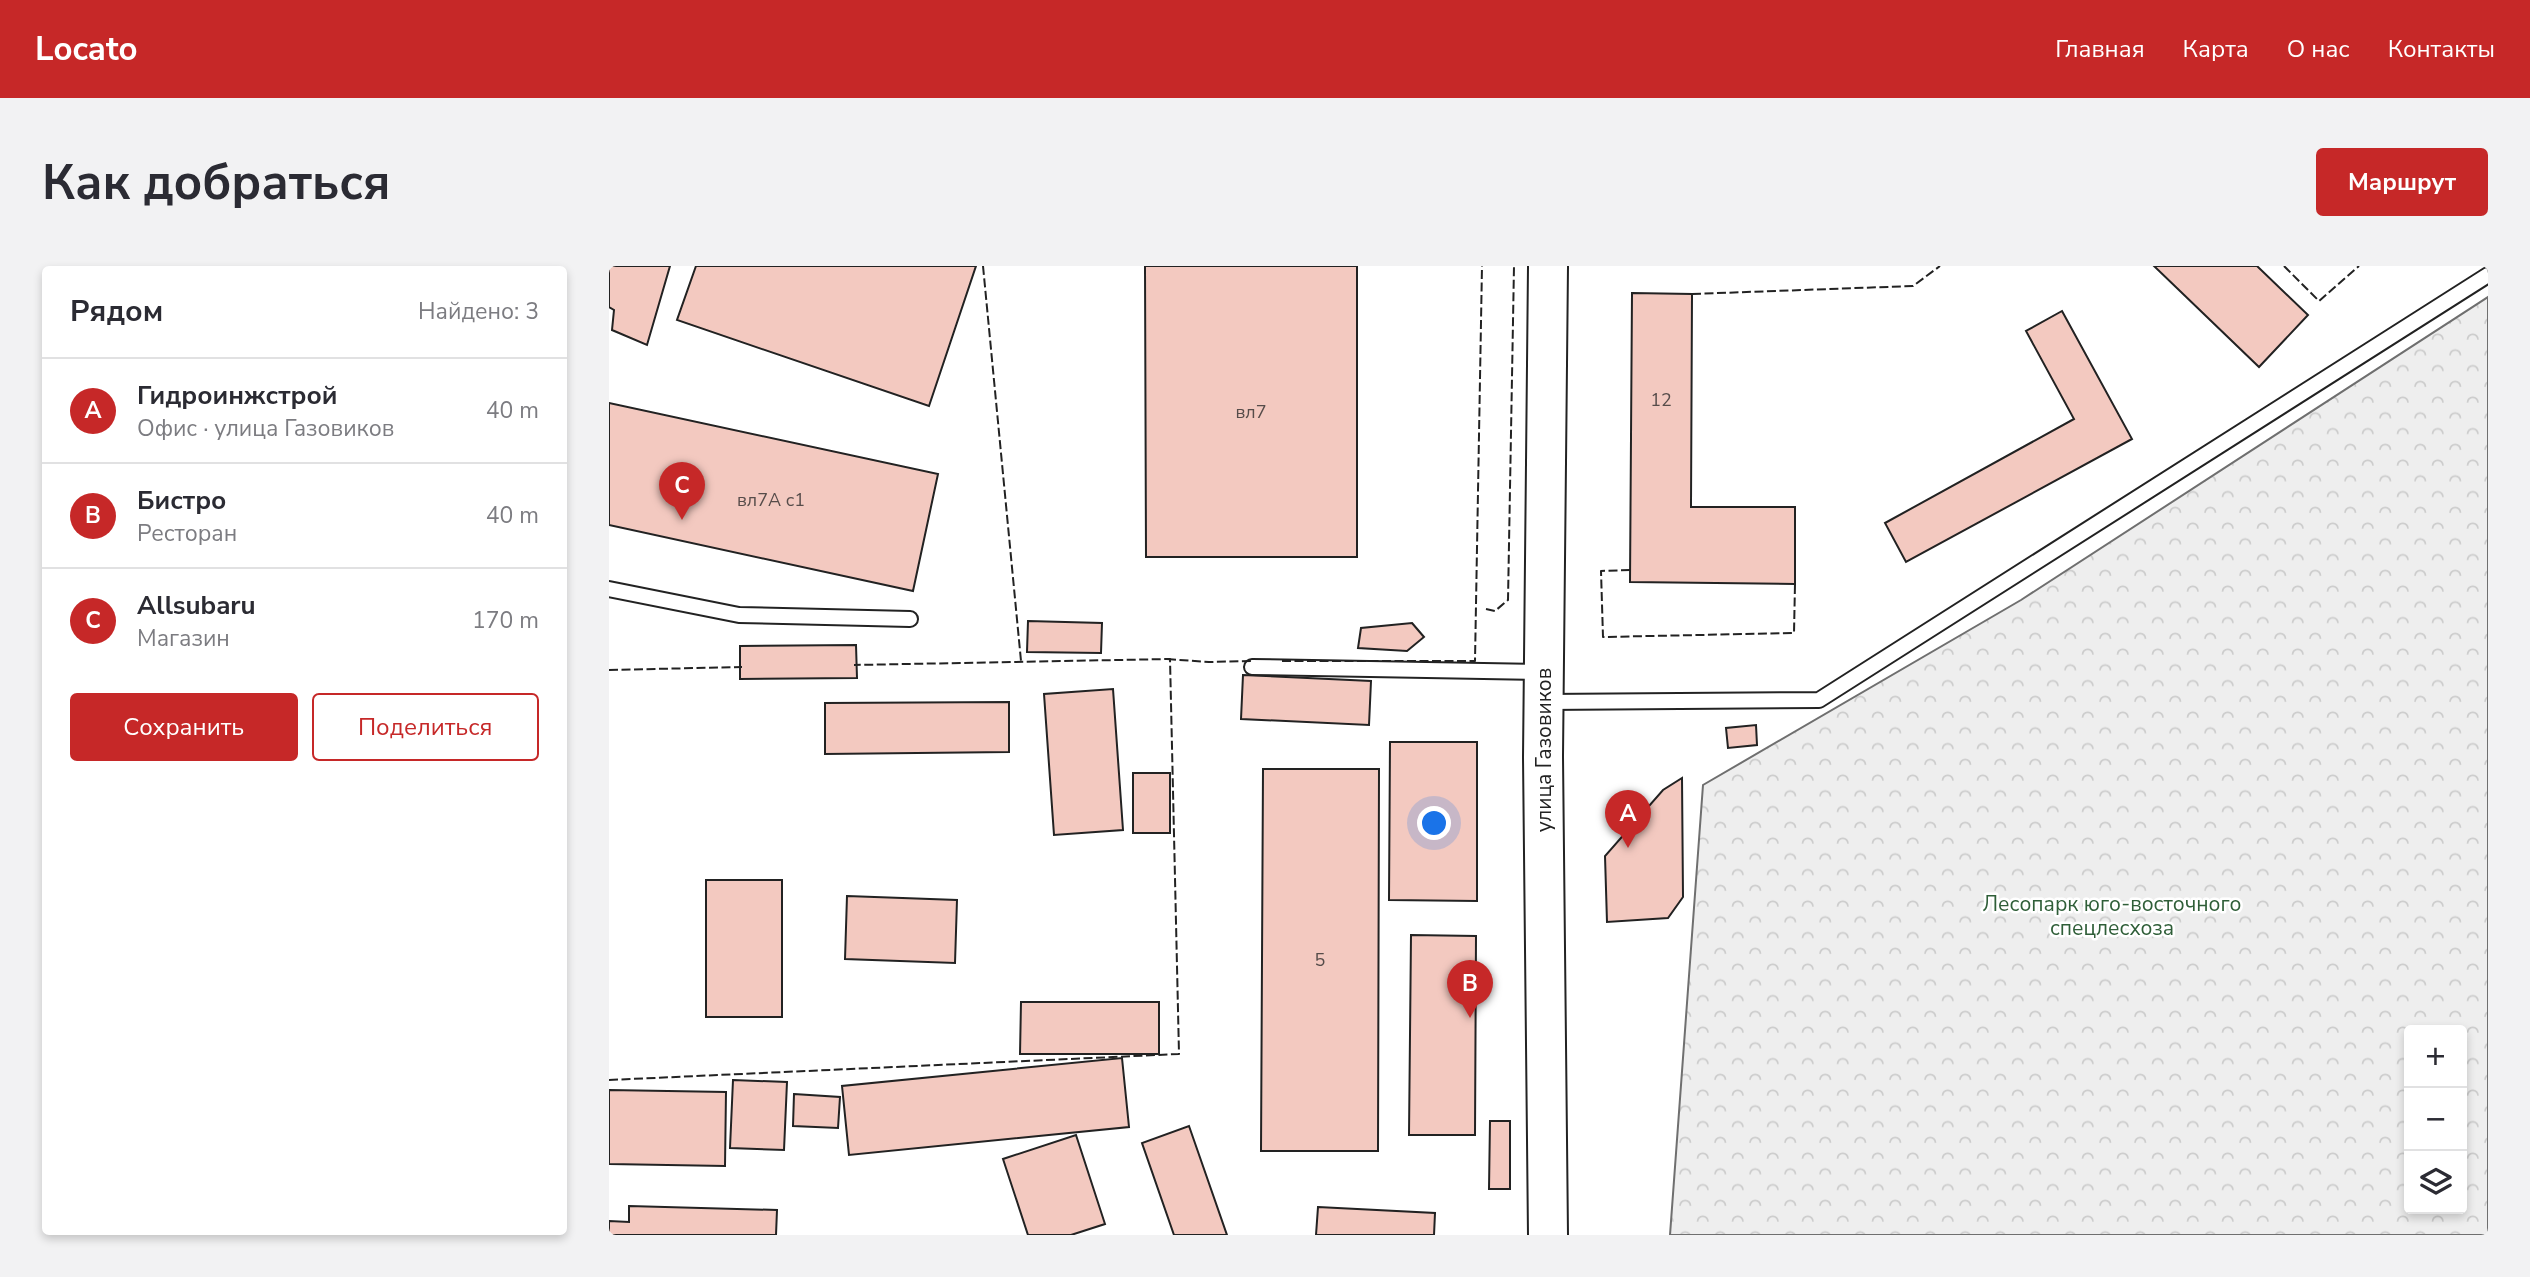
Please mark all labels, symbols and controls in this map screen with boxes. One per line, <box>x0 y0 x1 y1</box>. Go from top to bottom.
text: Locato <box>35 27 137 72</box>
text: Главная <box>2055 33 2145 65</box>
text: Карта <box>2183 33 2249 65</box>
text: О нас <box>2287 33 2350 65</box>
text: Контакты <box>2388 33 2495 65</box>
button: Маршрут <box>2316 148 2488 216</box>
text: Как добраться <box>42 149 390 216</box>
text: Рядом <box>70 291 163 332</box>
text: Найдено: 3 <box>418 296 539 327</box>
text: Гидроинжстрой <box>137 378 337 413</box>
house number: 12 <box>1650 388 1672 412</box>
text: A <box>84 395 102 426</box>
text: 40 m <box>486 395 539 426</box>
house number: вл7 <box>1236 400 1266 424</box>
text: Офис · улица Газовиков <box>137 413 394 444</box>
pin: C <box>659 462 705 520</box>
text: Бистро <box>137 483 226 518</box>
house number: вл7А с1 <box>737 488 805 512</box>
text: B <box>85 500 101 531</box>
text: 40 m <box>486 500 539 531</box>
text: Ресторан <box>137 518 237 549</box>
text: Allsubaru <box>137 588 256 623</box>
text: C <box>85 605 101 636</box>
text: 170 m <box>472 605 539 636</box>
text: Магазин <box>137 623 230 654</box>
street label: улица Газовиков <box>1530 668 1558 832</box>
button: Сохранить <box>70 693 298 761</box>
button: Поделиться <box>312 693 539 761</box>
pin: A <box>1605 790 1651 848</box>
your location <box>1417 806 1451 840</box>
park label: Лесопарк юго-восточного спецлесхоза <box>1983 890 2241 942</box>
house number: 5 <box>1315 948 1325 972</box>
pin: B <box>1447 960 1493 1018</box>
map controls <box>2404 1025 2467 1214</box>
button: + <box>2404 1025 2467 1088</box>
button: − <box>2404 1088 2467 1151</box>
button: layers <box>2404 1151 2467 1214</box>

